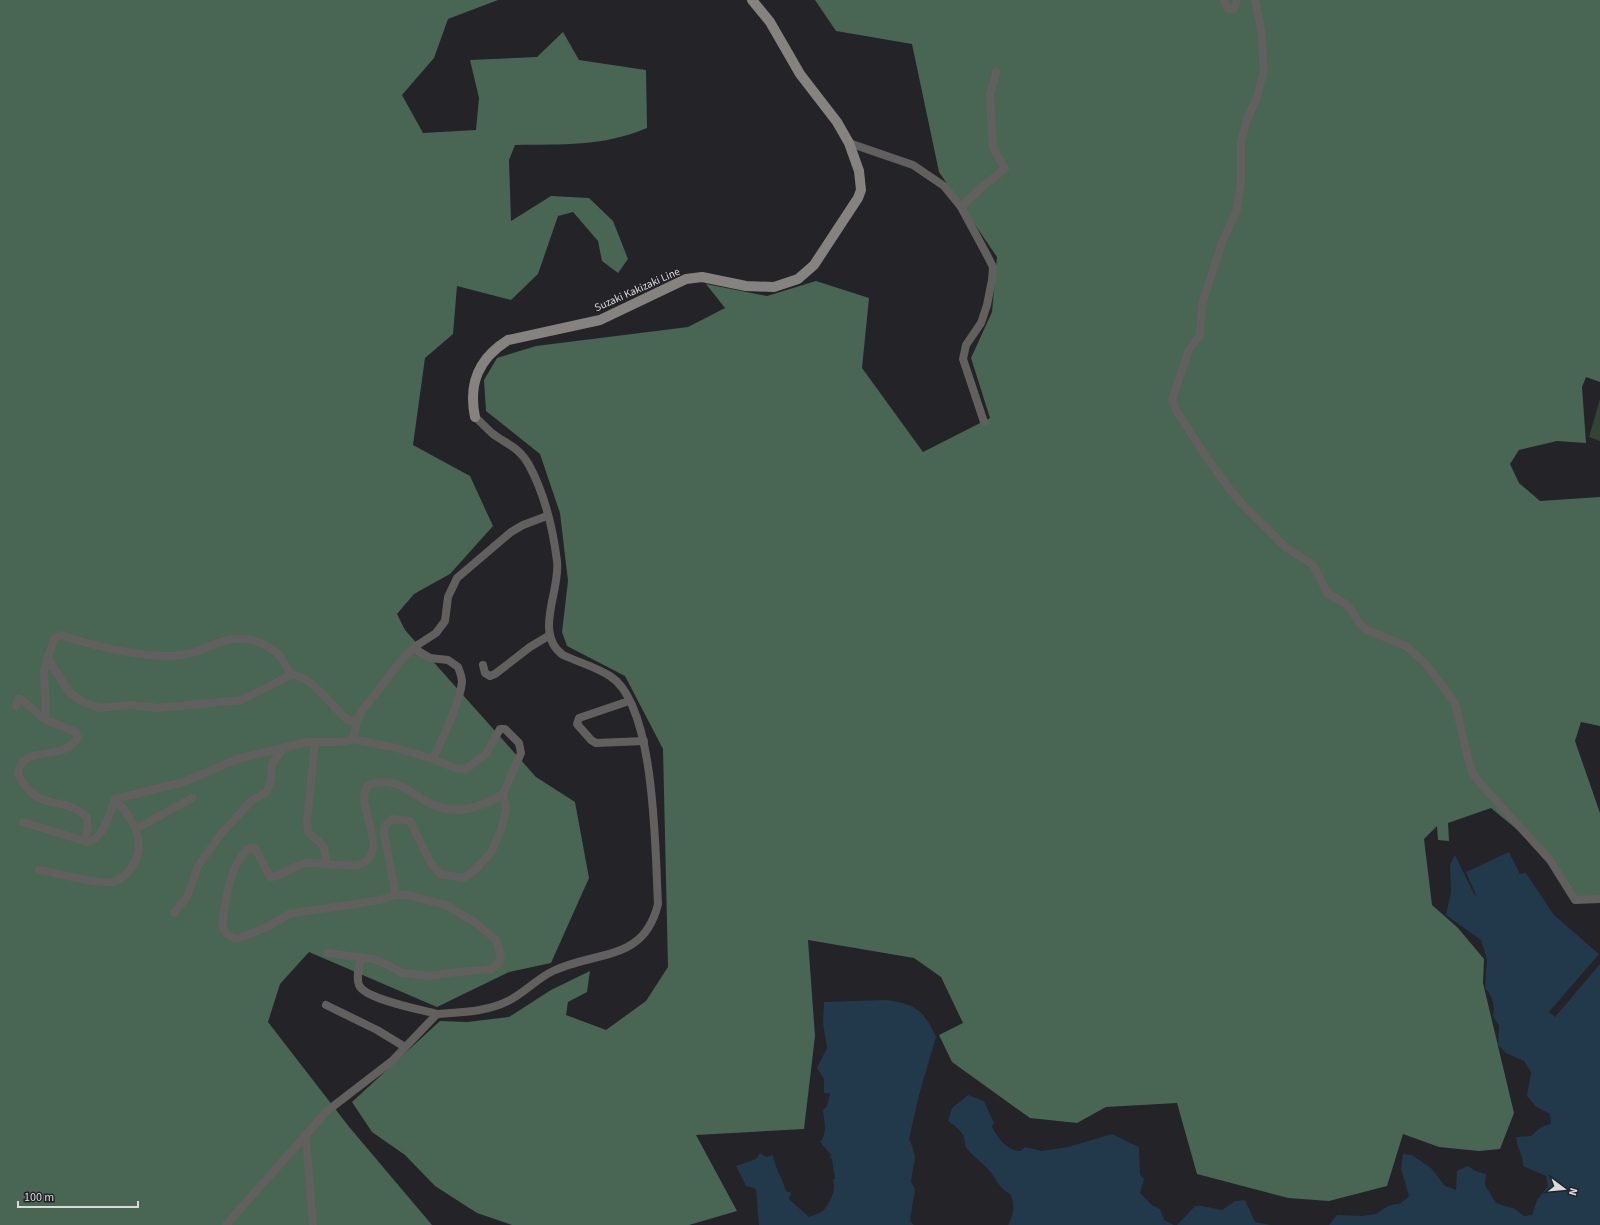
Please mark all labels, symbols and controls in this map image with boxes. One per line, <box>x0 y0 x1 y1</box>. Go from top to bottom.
street label: Suzaki Kakizaki Line <box>592 264 683 315</box>
north arrow <box>1544 1169 1584 1209</box>
scale bar <box>18 1183 138 1209</box>
text: N <box>1565 1186 1581 1197</box>
text: 100 m <box>24 1189 54 1206</box>

